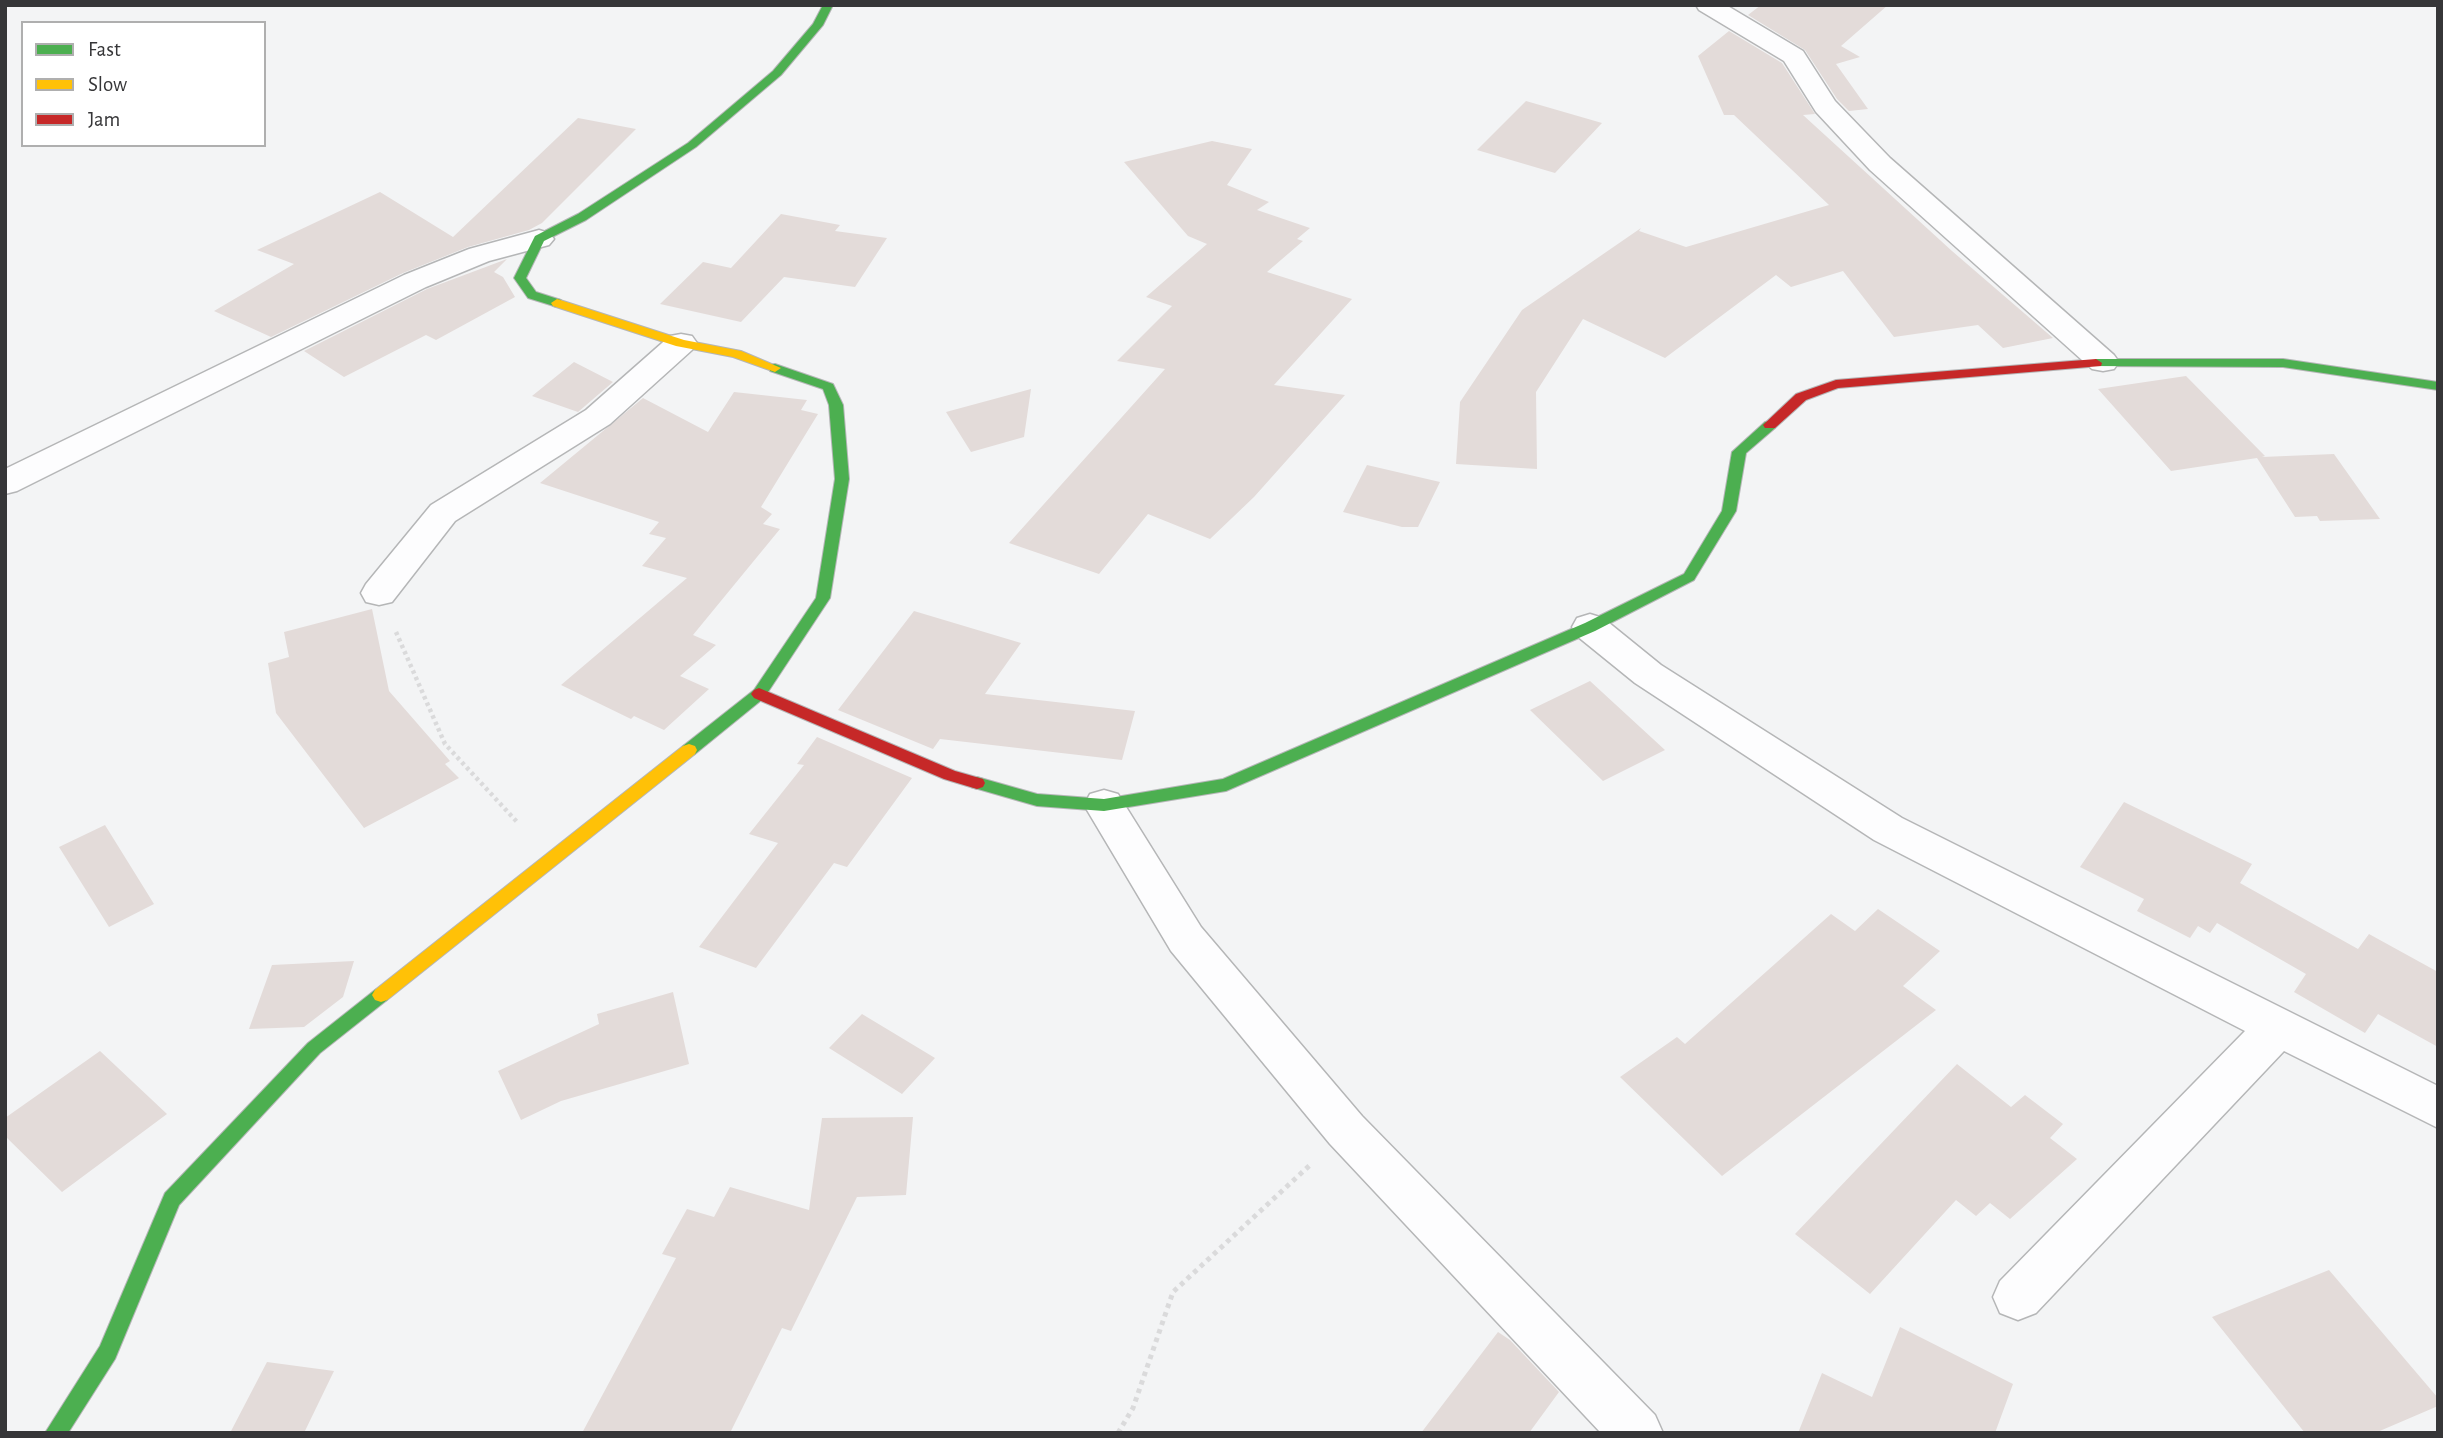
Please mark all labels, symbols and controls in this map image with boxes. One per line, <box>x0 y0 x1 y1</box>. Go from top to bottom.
legend <box>21 21 266 147</box>
text: Fast <box>88 39 121 60</box>
text: Slow <box>88 74 127 95</box>
text: Jam <box>88 109 120 130</box>

